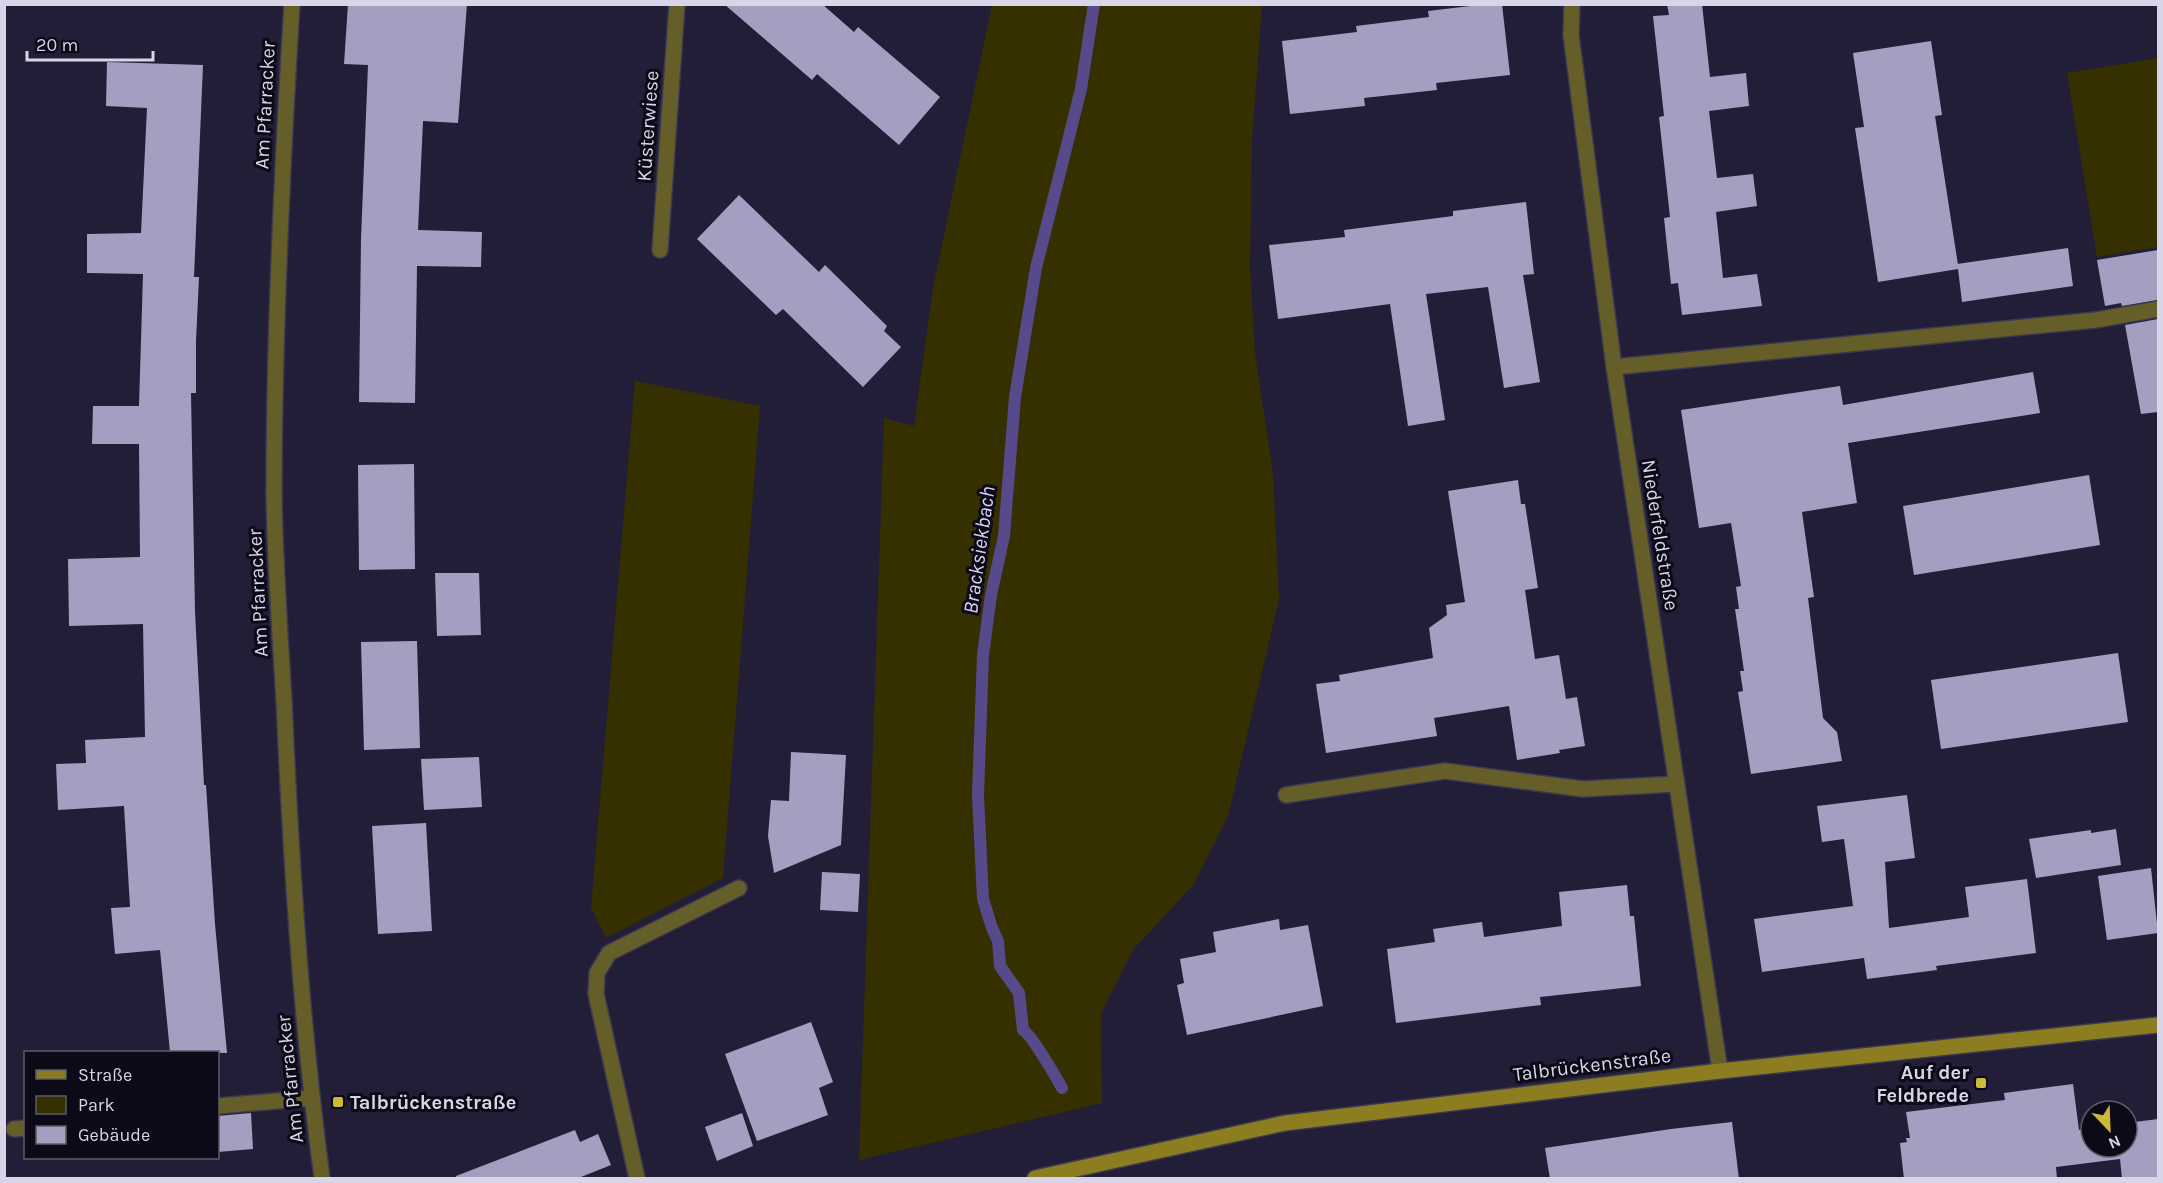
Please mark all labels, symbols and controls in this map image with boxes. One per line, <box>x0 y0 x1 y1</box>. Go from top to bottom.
scale bar <box>27 24 153 62</box>
text: 20 m <box>36 34 78 56</box>
street label: Am Pfarracker <box>250 40 280 170</box>
street label: Küsterwiese <box>633 70 663 182</box>
street label: Niederfeldstraße <box>1637 458 1683 612</box>
water label: Bracksiekbach <box>958 485 1000 615</box>
street label: Am Pfarracker <box>243 528 273 658</box>
street label: Am Pfarracker <box>272 1013 308 1144</box>
street label: Talbrückenstraße <box>1512 1044 1672 1086</box>
legend <box>24 1051 219 1159</box>
place label: Auf der Feldbrede <box>1876 1061 1969 1107</box>
text: Straße <box>78 1064 132 1086</box>
marker: Auf der Feldbrede <box>1974 1076 1988 1090</box>
place label: Talbrückenstraße <box>350 1091 516 1114</box>
text: Park <box>78 1094 115 1116</box>
marker: Talbrückenstraße <box>331 1095 345 1109</box>
north arrow <box>2079 1099 2139 1159</box>
text: Gebäude <box>78 1124 150 1146</box>
text: N <box>2106 1131 2124 1153</box>

